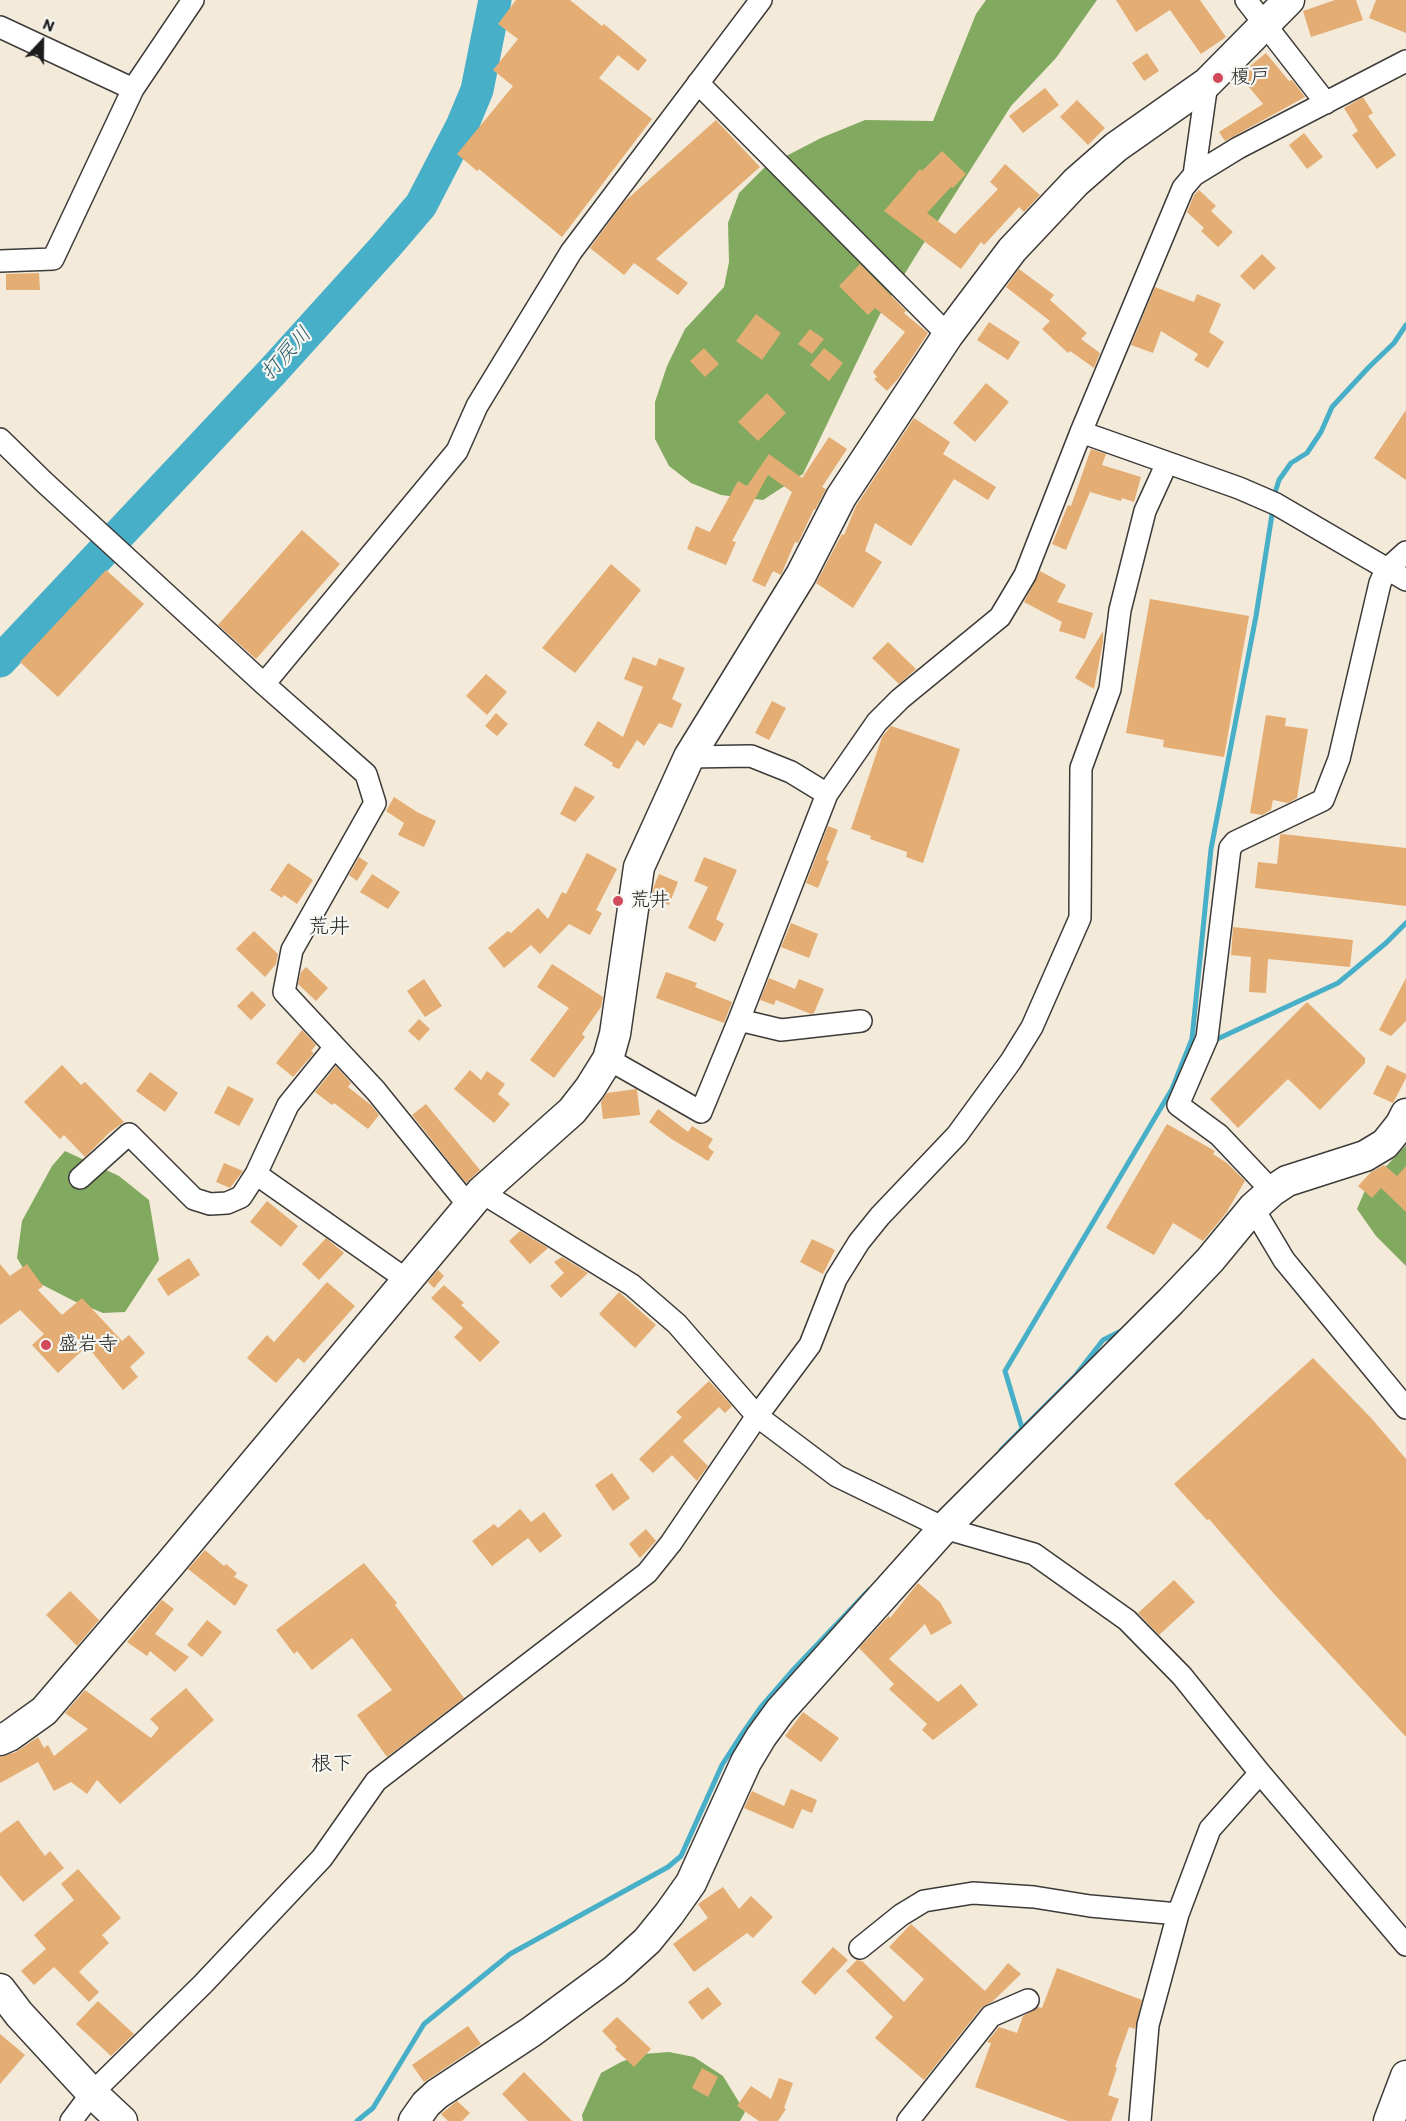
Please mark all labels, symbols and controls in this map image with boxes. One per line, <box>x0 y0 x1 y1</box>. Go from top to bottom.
north arrow <box>12 12 72 72</box>
text: N <box>40 14 58 36</box>
place label: 榎戸 <box>1230 66 1270 90</box>
marker: 榎戸 <box>1211 71 1225 85</box>
water label: 打戻川 <box>257 322 317 386</box>
place label: 荒井 <box>630 889 670 913</box>
marker: 荒井 <box>611 894 625 908</box>
district label: 荒井 <box>308 915 350 941</box>
place label: 盛岩寺 <box>58 1333 118 1357</box>
marker: 盛岩寺 <box>39 1338 53 1352</box>
district label: 根下 <box>311 1752 353 1778</box>

